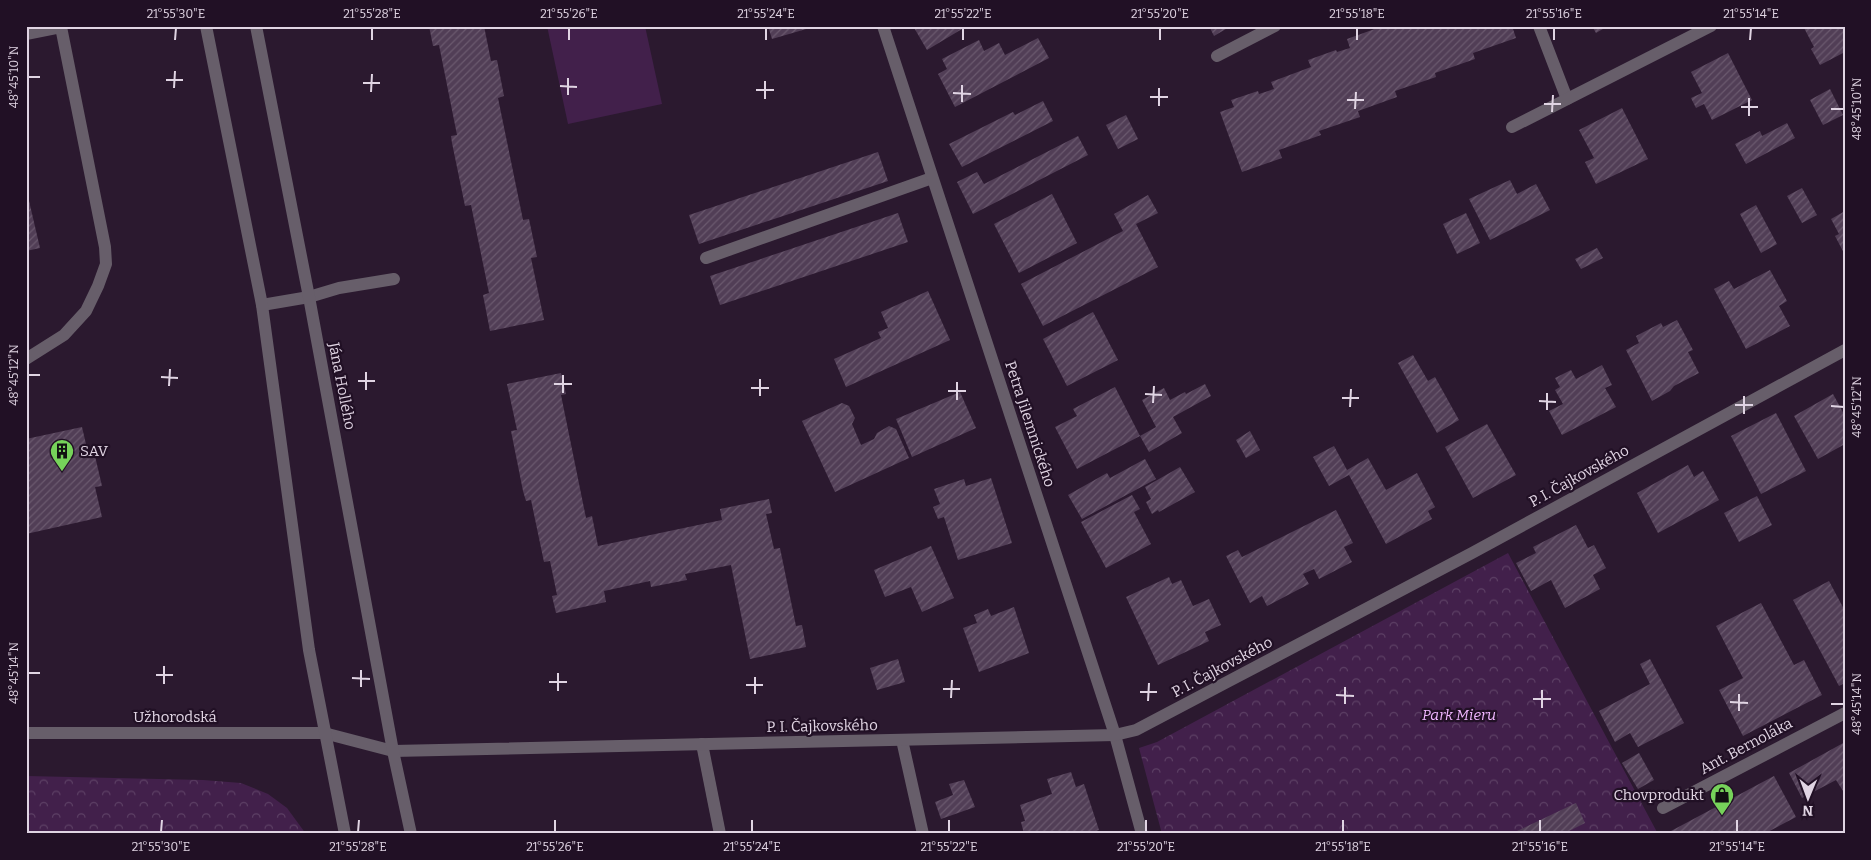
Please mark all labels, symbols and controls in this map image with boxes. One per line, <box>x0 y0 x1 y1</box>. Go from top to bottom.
text: 21°55'30"E <box>147 7 205 21</box>
text: 21°55'28"E <box>343 7 401 21</box>
text: 21°55'26"E <box>540 7 598 21</box>
text: 21°55'24"E <box>737 7 795 21</box>
text: 21°55'22"E <box>935 7 991 21</box>
text: 21°55'20"E <box>1131 7 1189 21</box>
text: 21°55'18"E <box>1329 7 1385 21</box>
text: 21°55'16"E <box>1526 7 1582 21</box>
text: 21°55'14"E <box>1723 7 1779 21</box>
text: 48°45'10"N <box>7 45 21 108</box>
text: 48°45'10"N <box>1850 77 1864 140</box>
street label: Jána Hollého <box>325 340 359 431</box>
text: 48°45'12"N <box>7 344 21 406</box>
street label: Petra Jilemnického <box>1001 359 1059 489</box>
text: 48°45'12"N <box>1850 376 1864 438</box>
building icon: SAV <box>49 438 75 472</box>
street label: P. I. Čajkovského <box>1526 441 1632 511</box>
place label: SAV <box>80 442 109 460</box>
street label: P. I. Čajkovského <box>1169 633 1275 701</box>
text: 48°45'14"N <box>7 642 21 704</box>
text: 48°45'14"N <box>1850 673 1864 735</box>
park label: Park Mieru <box>1422 706 1496 724</box>
street label: Užhorodská <box>133 708 217 726</box>
street label: Ant. Bernoláka <box>1697 714 1795 778</box>
street label: P. I. Čajkovského <box>766 716 878 736</box>
north arrow <box>1784 772 1834 822</box>
shop icon: Chovprodukt <box>1709 782 1735 816</box>
place label: Chovprodukt <box>1614 786 1705 804</box>
text: N <box>1802 802 1813 819</box>
text: 21°55'30"E <box>132 840 190 854</box>
text: 21°55'28"E <box>329 840 387 854</box>
text: 21°55'26"E <box>526 840 584 854</box>
text: 21°55'24"E <box>723 840 781 854</box>
text: 21°55'22"E <box>921 840 977 854</box>
text: 21°55'20"E <box>1117 840 1175 854</box>
text: 21°55'18"E <box>1315 840 1371 854</box>
text: 21°55'16"E <box>1512 840 1568 854</box>
text: 21°55'14"E <box>1709 840 1765 854</box>

